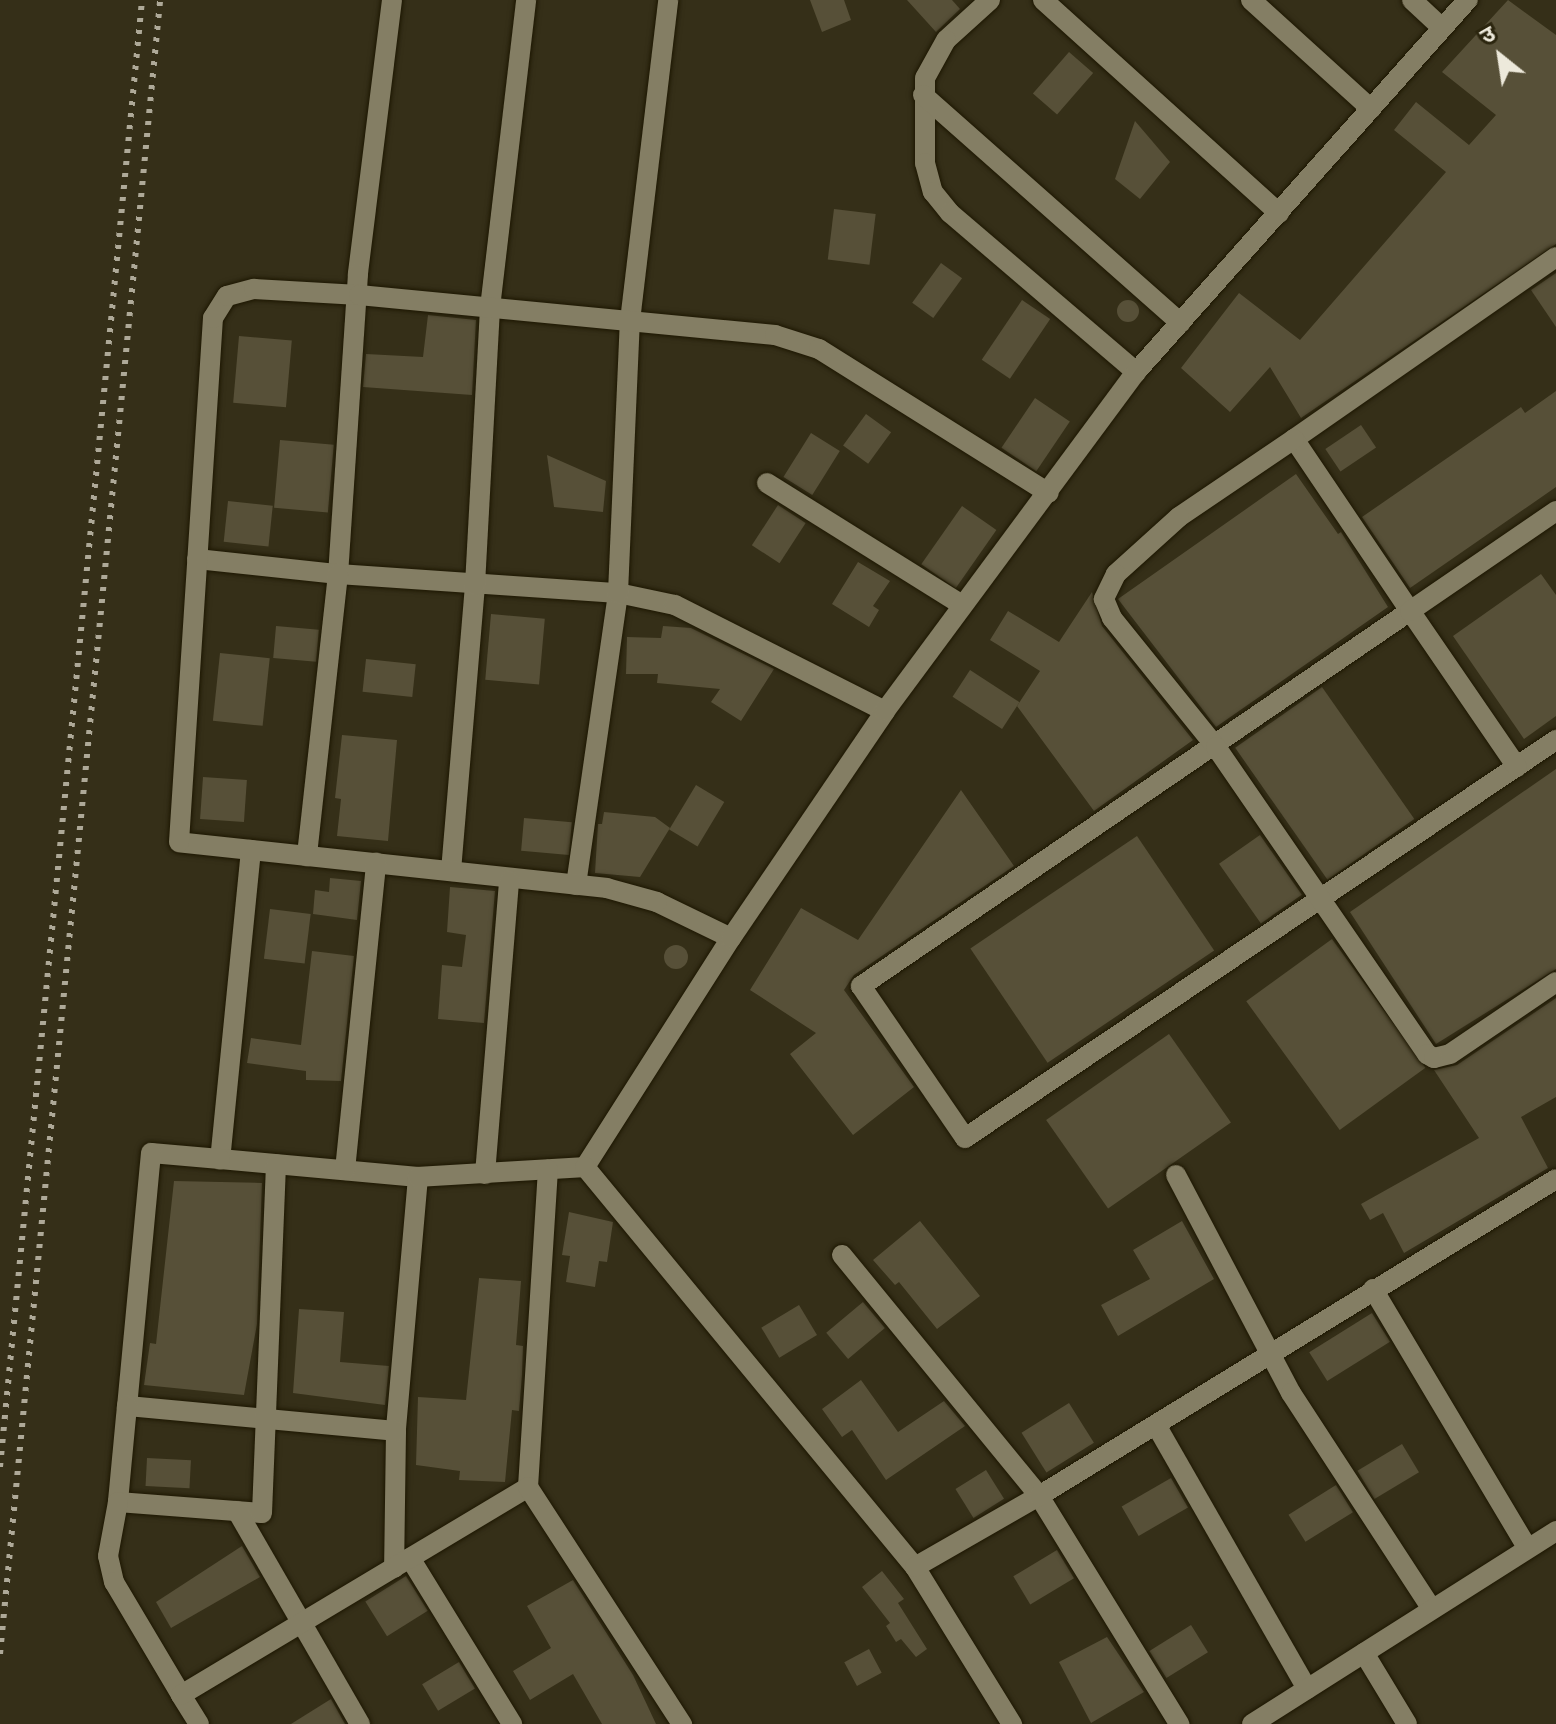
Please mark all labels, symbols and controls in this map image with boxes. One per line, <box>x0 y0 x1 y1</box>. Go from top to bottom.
north arrow <box>1460 16 1540 96</box>
text: उ <box>1475 19 1501 51</box>

